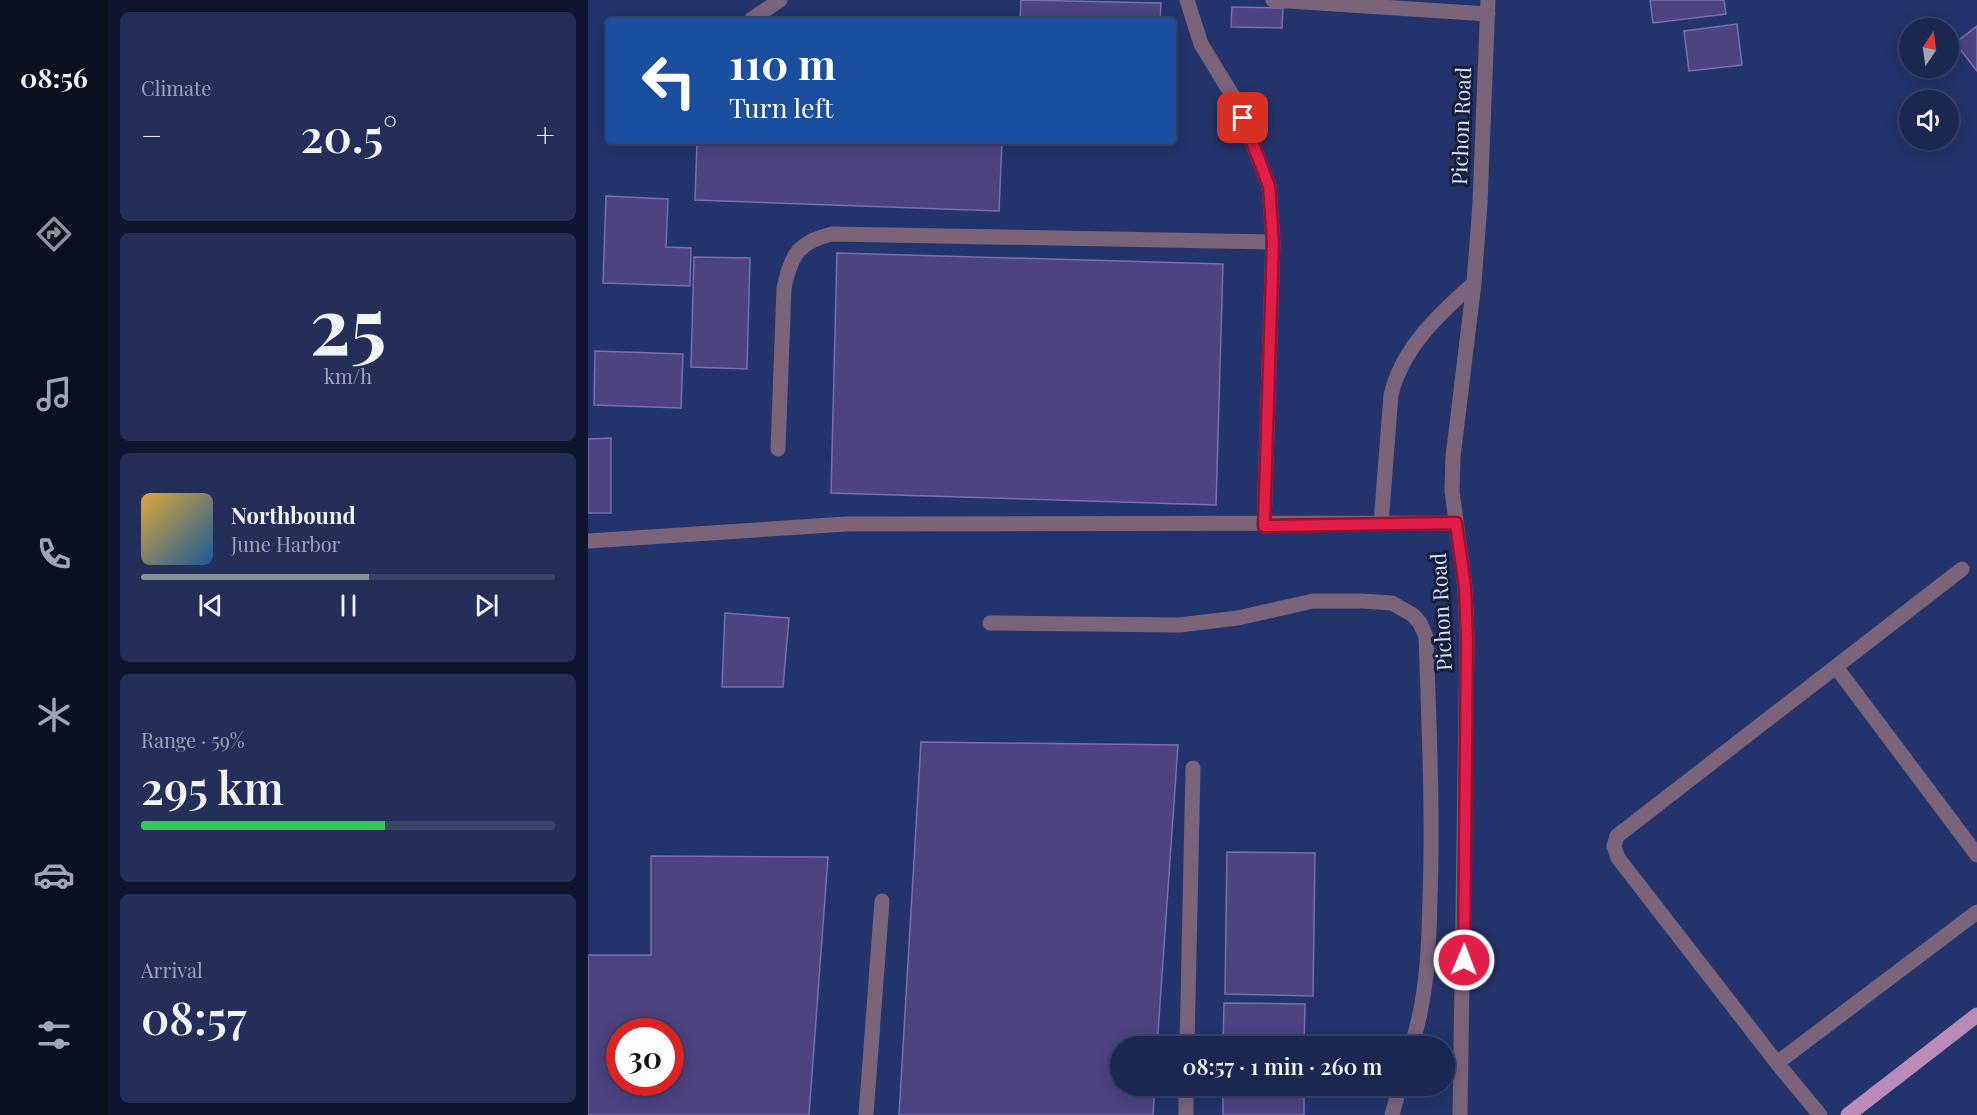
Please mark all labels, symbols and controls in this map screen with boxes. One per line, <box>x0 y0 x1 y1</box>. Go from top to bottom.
north arrow <box>1899 18 1959 78</box>
map controls <box>1899 18 1959 150</box>
text: 110 m <box>729 35 836 91</box>
icon: left <box>630 42 708 120</box>
text: 08:56 <box>20 59 88 95</box>
street label: Pichon Road <box>1444 66 1476 185</box>
text: Climate <box>141 74 211 101</box>
text: Turn left <box>729 89 833 125</box>
button: sound <box>1899 90 1959 150</box>
pin <box>1217 92 1268 143</box>
icon: arrive <box>1226 101 1259 134</box>
text: 20.5° <box>301 104 397 164</box>
text: − <box>141 112 162 156</box>
text: + <box>536 112 555 156</box>
icon: directions <box>33 213 75 255</box>
text: 25 <box>310 271 386 375</box>
text: km/h <box>324 362 372 389</box>
icon: music <box>33 373 75 415</box>
text: Northbound <box>231 500 356 530</box>
text: June Harbor <box>231 530 341 557</box>
icon: phone <box>33 533 75 575</box>
street label: Pichon Road <box>1423 552 1457 672</box>
icon: previous <box>194 589 227 622</box>
icon: pause <box>332 589 365 622</box>
icon: next <box>470 589 503 622</box>
icon: climate <box>33 694 75 736</box>
text: Range · 59% <box>141 726 245 753</box>
text: 295 km <box>141 756 284 816</box>
icon: car <box>33 854 75 896</box>
position arrow <box>1432 928 1496 992</box>
text: Arrival <box>141 956 203 983</box>
text: 08:57 <box>141 986 246 1046</box>
icon: filters <box>33 1014 75 1056</box>
speed limit sign: 30 <box>606 1018 684 1096</box>
text: 08:57 · 1 min · 260 m <box>1183 1051 1382 1081</box>

